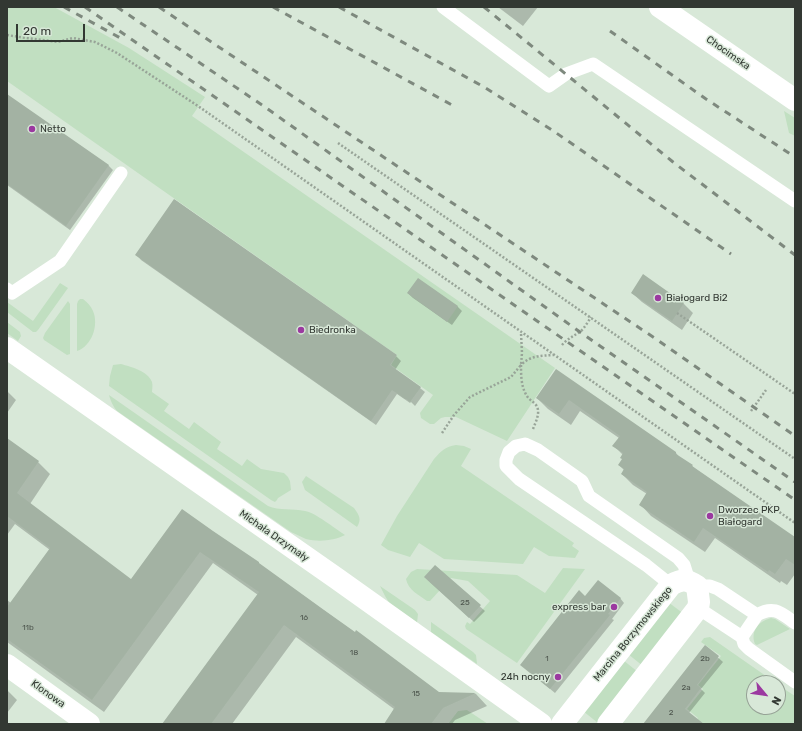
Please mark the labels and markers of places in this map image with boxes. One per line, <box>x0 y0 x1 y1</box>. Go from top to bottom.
place label: Netto <box>40 123 66 135</box>
marker: Netto <box>27 124 37 134</box>
place label: Białogard Bi2 <box>666 292 728 304</box>
marker: Białogard Bi2 <box>653 293 663 303</box>
place label: Biedronka <box>309 324 356 336</box>
marker: Biedronka <box>296 325 306 335</box>
place label: Dworzec PKP Białogard <box>718 504 780 528</box>
marker: Dworzec PKP Białogard <box>705 511 715 521</box>
place label: express bar <box>552 601 606 613</box>
marker: express bar <box>609 602 619 612</box>
place label: 24h nocny <box>501 671 550 683</box>
marker: 24h nocny <box>553 672 563 682</box>

